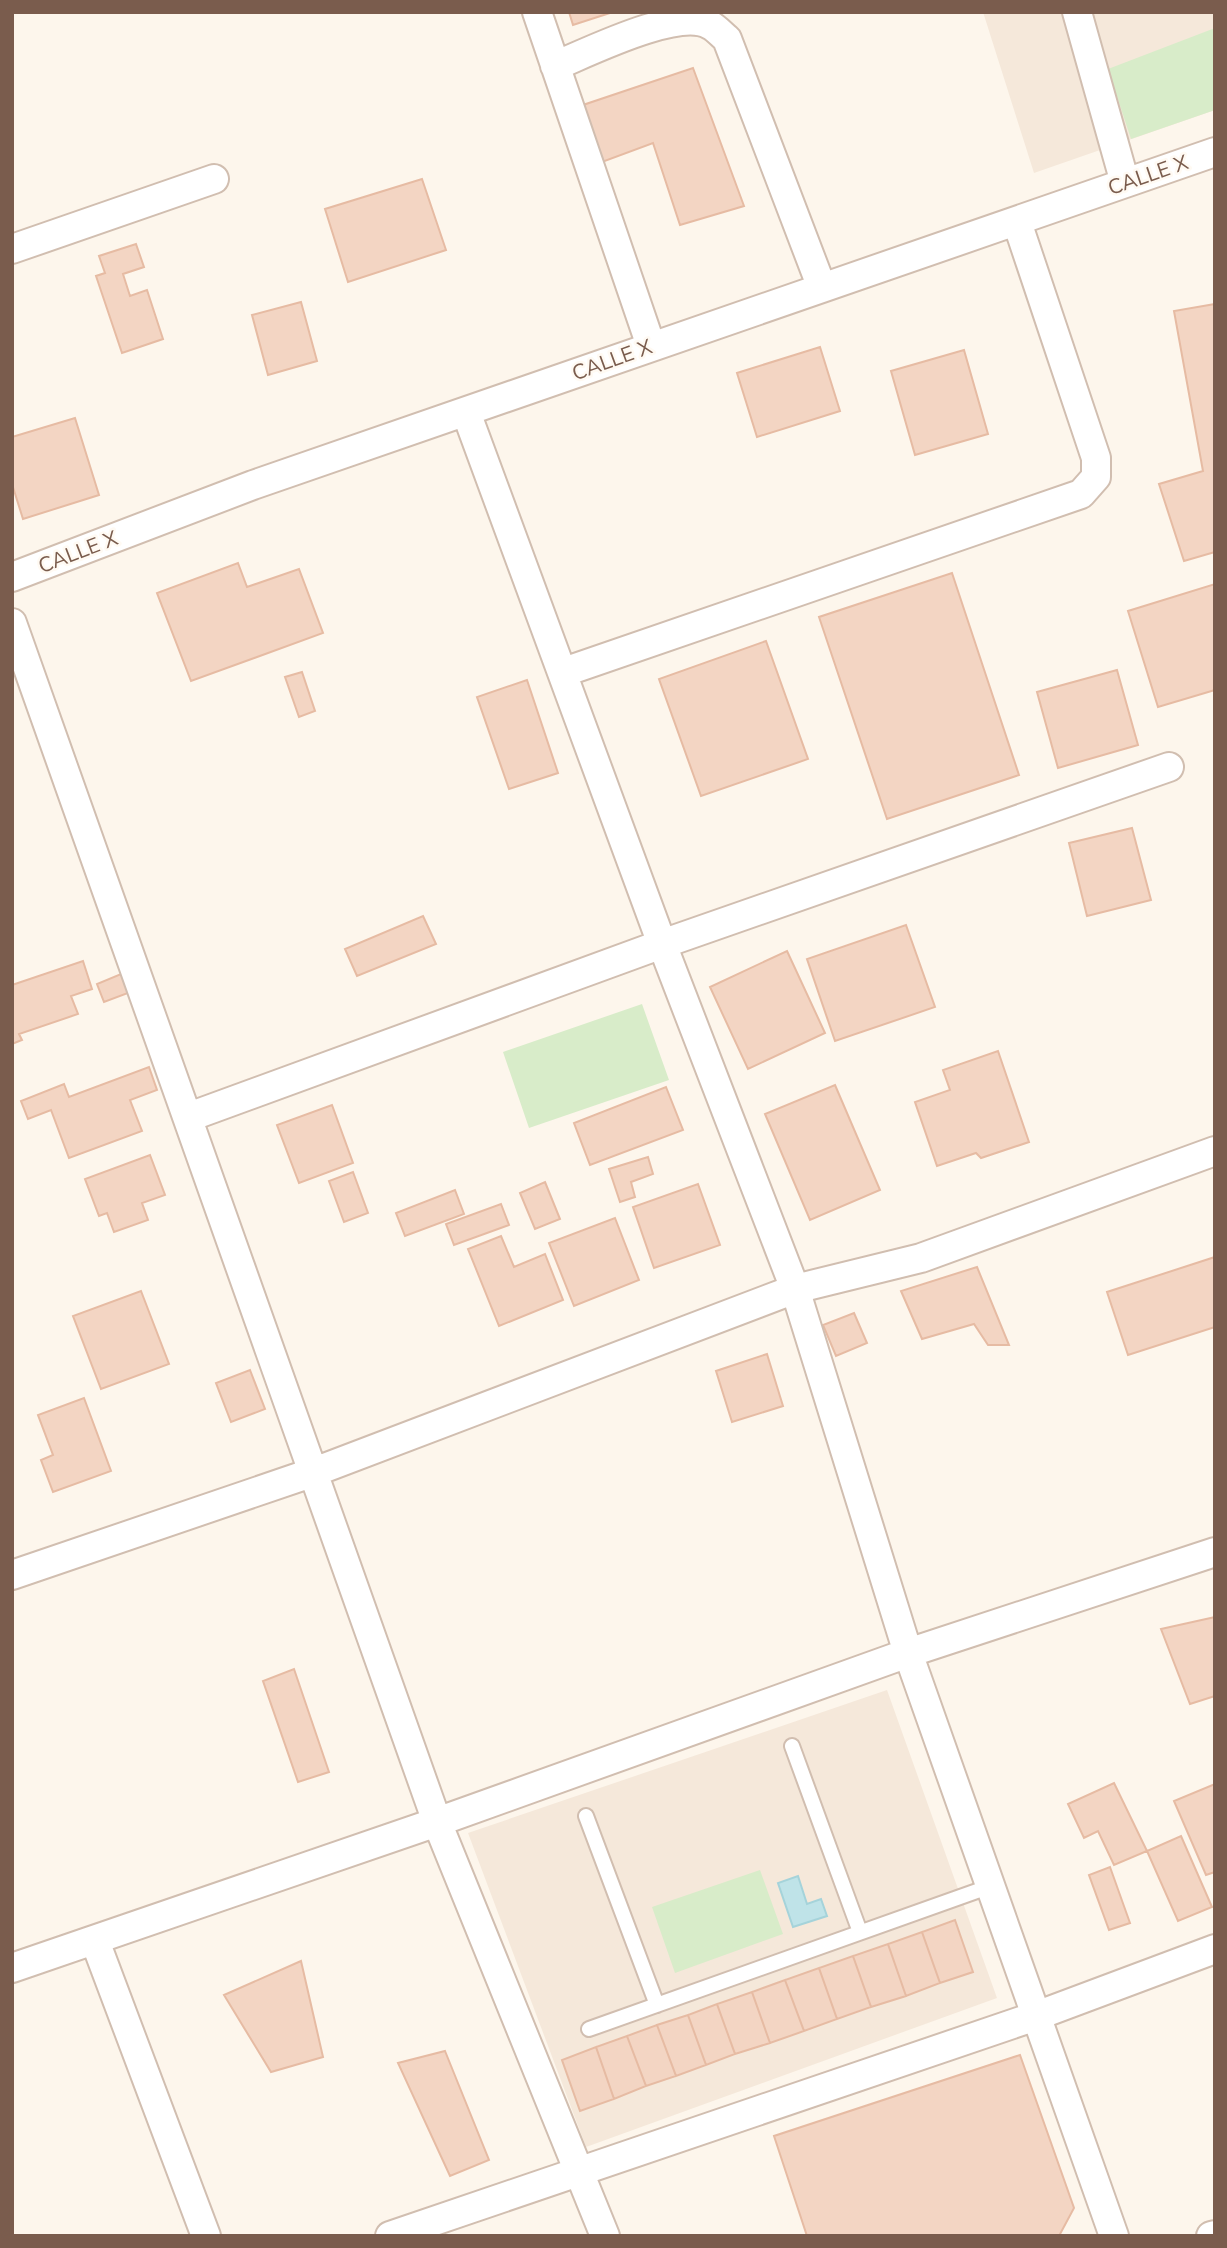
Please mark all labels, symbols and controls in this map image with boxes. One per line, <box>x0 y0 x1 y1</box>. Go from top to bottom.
street label: CALLE X <box>1104 148 1192 202</box>
street label: CALLE X <box>568 333 656 387</box>
street label: CALLE X <box>34 524 122 580</box>

